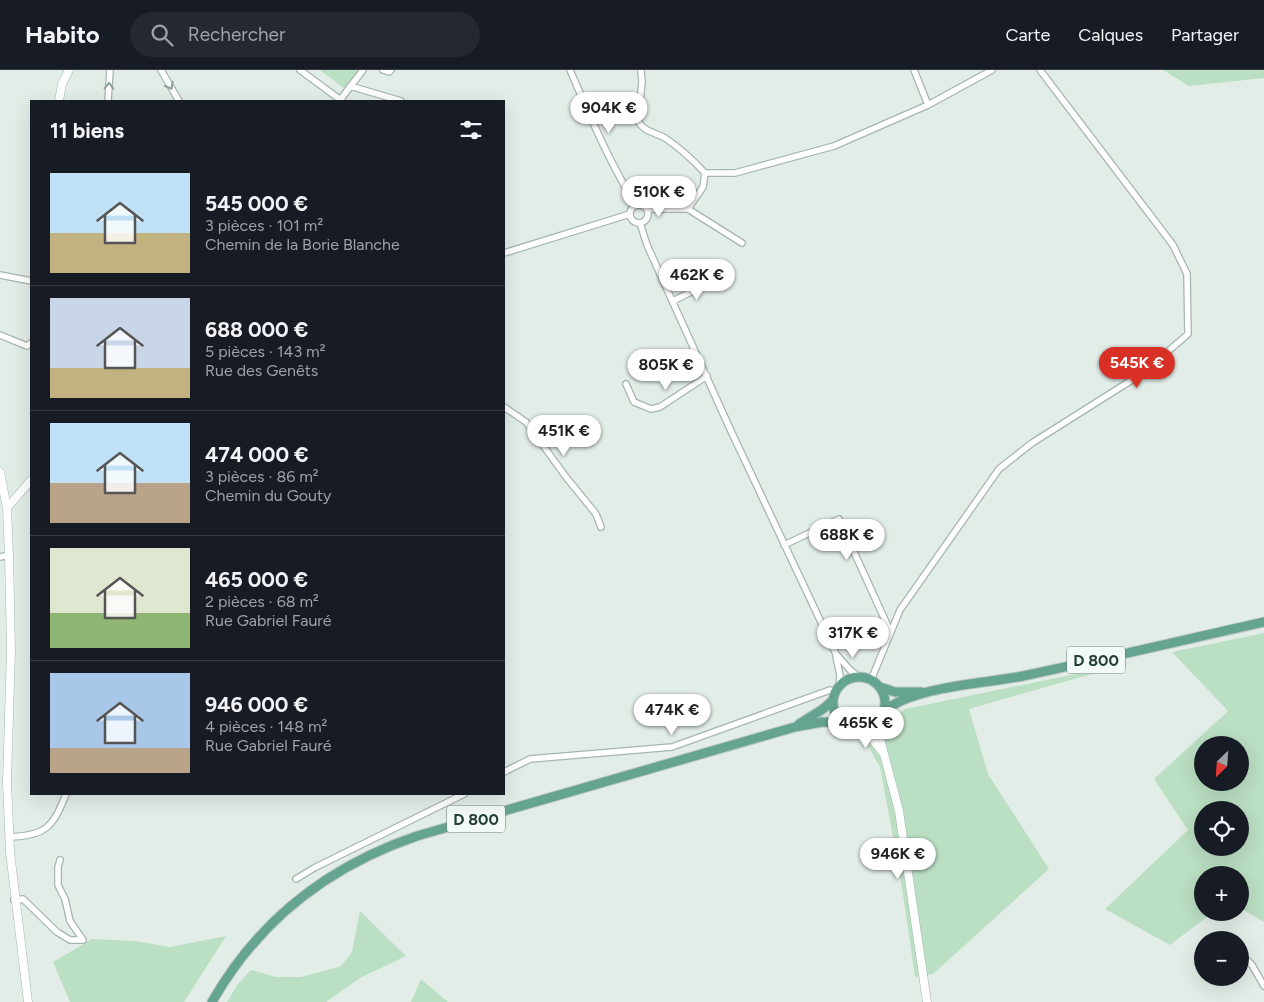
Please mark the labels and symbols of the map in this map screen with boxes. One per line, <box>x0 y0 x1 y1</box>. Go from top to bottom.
one-way arrow <box>164 80 174 89</box>
one-way arrow <box>103 81 114 89</box>
pin: 904K € <box>568 92 650 134</box>
pin: 510K € <box>618 176 700 218</box>
pin: 462K € <box>656 258 738 301</box>
pin: 545K € <box>1096 346 1178 389</box>
pin: 805K € <box>625 348 707 391</box>
pin: 451K € <box>523 414 605 457</box>
pin: 688K € <box>806 518 888 561</box>
pin: 317K € <box>812 616 894 659</box>
road number: D 800 <box>1067 646 1125 674</box>
pin: 474K € <box>631 694 713 736</box>
pin: 465K € <box>825 706 907 749</box>
north arrow <box>1194 736 1249 791</box>
road number: D 800 <box>447 806 505 832</box>
pin: 946K € <box>857 838 939 880</box>

